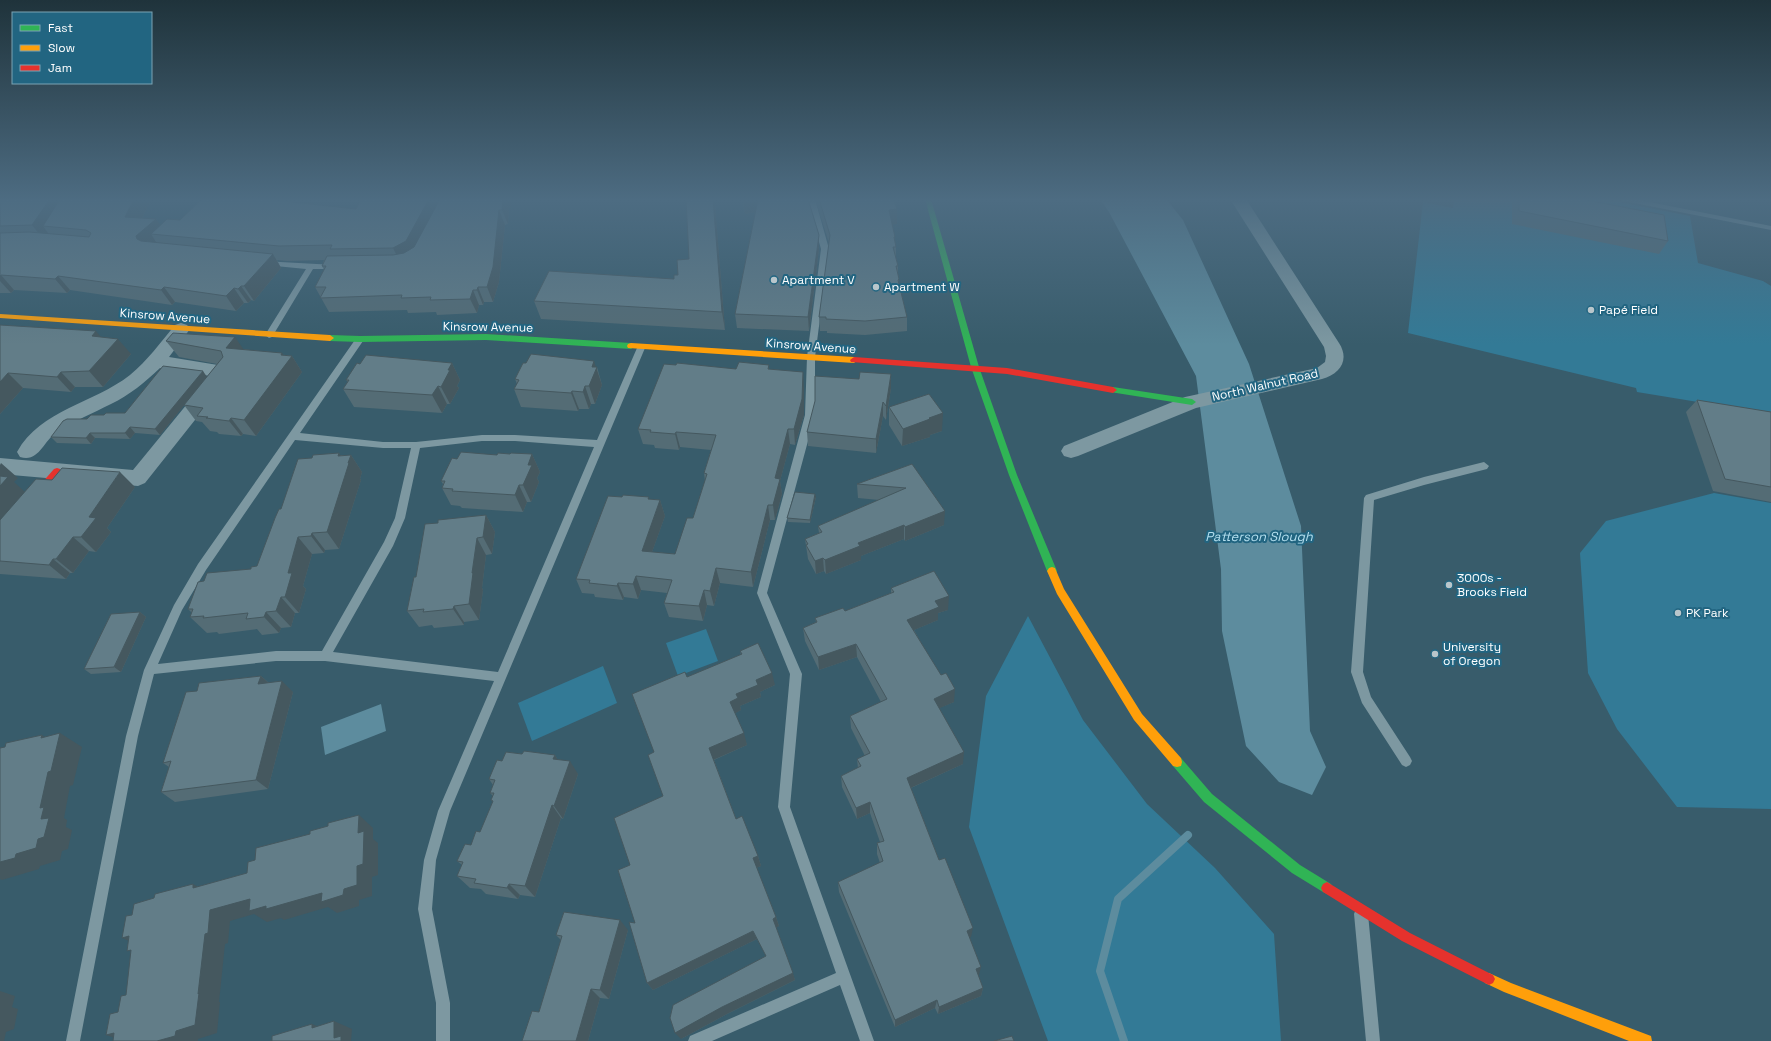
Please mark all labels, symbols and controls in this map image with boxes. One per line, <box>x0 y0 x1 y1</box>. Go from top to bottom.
legend <box>12 12 152 84</box>
text: Fast <box>48 20 73 36</box>
text: Slow <box>48 40 75 56</box>
text: Jam <box>48 60 72 76</box>
place label: Apartment V <box>782 272 855 288</box>
marker: Apartment V <box>769 275 779 285</box>
place label: Apartment W <box>884 279 960 295</box>
marker: Apartment W <box>871 282 881 292</box>
place label: Papé Field <box>1599 302 1658 318</box>
street label: Kinsrow Avenue <box>119 305 211 327</box>
marker: Papé Field <box>1586 305 1596 315</box>
street label: Kinsrow Avenue <box>443 318 533 336</box>
street label: Kinsrow Avenue <box>765 335 857 357</box>
street label: North Walnut Road <box>1210 365 1320 405</box>
water label: Patterson Slough <box>1205 528 1314 545</box>
place label: 3000s - Brooks Field <box>1457 570 1527 600</box>
marker: 3000s - Brooks Field <box>1444 580 1454 590</box>
place label: PK Park <box>1686 605 1729 621</box>
marker: PK Park <box>1673 608 1683 618</box>
place label: University of Oregon <box>1443 639 1501 669</box>
marker: University of Oregon <box>1430 649 1440 659</box>

